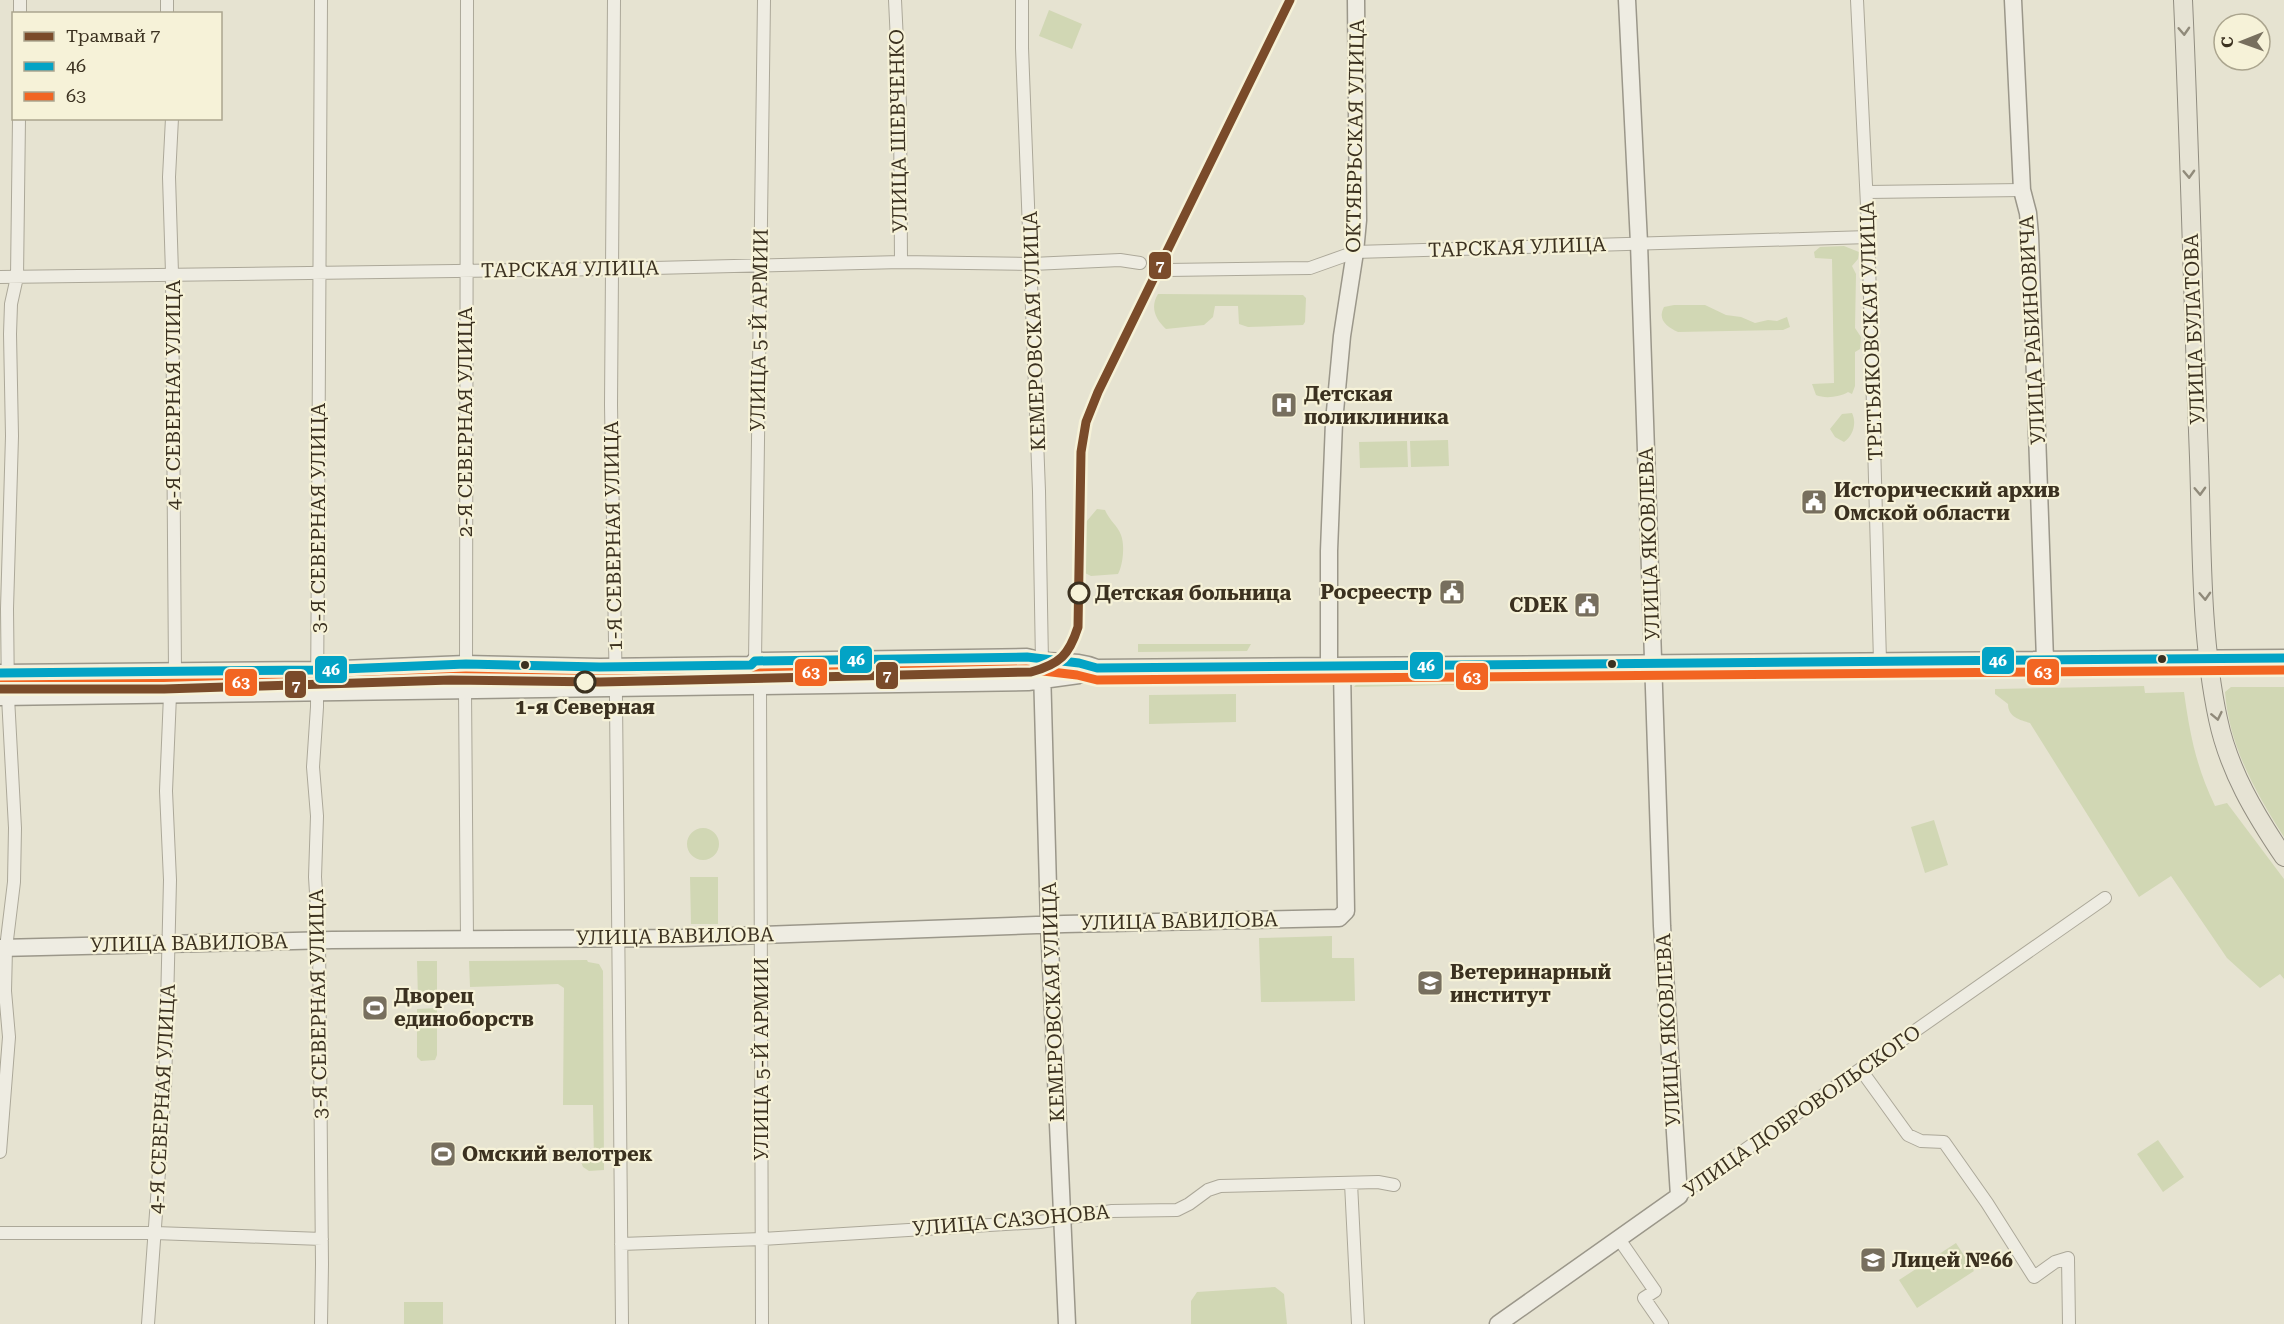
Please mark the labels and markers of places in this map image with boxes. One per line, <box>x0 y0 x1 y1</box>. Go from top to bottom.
place label: Детская поликлиника <box>1304 382 1449 429</box>
hospital icon: Детская поликлиника <box>1269 390 1299 420</box>
place label: Исторический архив Омской области <box>1834 478 2060 525</box>
public building icon: Исторический архив Омской области <box>1799 487 1829 517</box>
public building icon: Росреестр <box>1437 577 1467 607</box>
place label: Росреестр <box>1320 580 1432 604</box>
place label: Детская больница <box>1095 581 1291 605</box>
marker: Детская больница <box>1068 582 1090 604</box>
public building icon: CDEK <box>1572 590 1602 620</box>
place label: CDEK <box>1509 593 1568 617</box>
unlabelled marker <box>2156 653 2168 665</box>
unlabelled marker <box>1606 658 1618 670</box>
unlabelled marker <box>519 659 531 671</box>
marker: 1-я Северная <box>574 671 596 693</box>
place label: 1-я Северная <box>515 695 655 719</box>
place label: Ветеринарный институт <box>1450 960 1611 1007</box>
school or university icon: Ветеринарный институт <box>1415 968 1445 998</box>
place label: Дворец единоборств <box>394 984 534 1031</box>
sports icon: Дворец единоборств <box>360 993 390 1023</box>
sports icon: Омский велотрек <box>428 1139 458 1169</box>
place label: Омский велотрек <box>462 1142 653 1166</box>
school or university icon: Лицей №66 <box>1858 1245 1888 1275</box>
place label: Лицей №66 <box>1892 1248 2013 1272</box>

